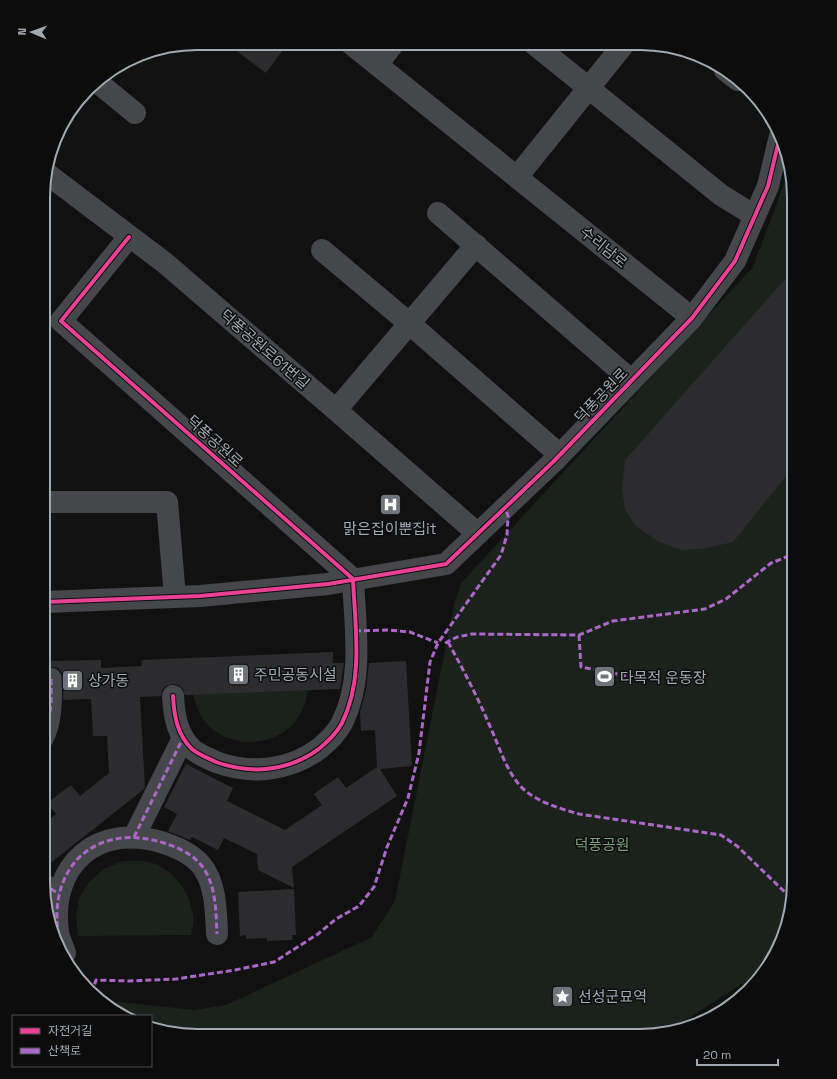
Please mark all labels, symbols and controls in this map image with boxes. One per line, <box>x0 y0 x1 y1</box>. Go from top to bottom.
north arrow <box>12 12 52 52</box>
text: N <box>15 28 29 36</box>
street label: 수리남로 <box>577 222 631 272</box>
street label: 덕풍공원로61번길 <box>216 305 314 393</box>
street label: 덕풍공원로 <box>570 364 632 426</box>
street label: 덕풍공원로 <box>183 411 247 471</box>
hospital icon: 맑은집이뿐집it <box>377 492 403 518</box>
place label: 맑은집이뿐집it <box>343 519 437 538</box>
building icon: 주민공동시설 <box>225 661 251 687</box>
sports icon: 다목적 운동장 <box>592 664 618 690</box>
place label: 주민공동시설 <box>254 665 337 684</box>
building icon: 상가동 <box>59 667 85 693</box>
place label: 다목적 운동장 <box>620 668 707 687</box>
place label: 상가동 <box>88 671 129 690</box>
park label: 덕풍공원 <box>574 835 630 854</box>
place icon: 선성군묘역 <box>550 983 576 1009</box>
place label: 선성군묘역 <box>578 987 647 1006</box>
legend <box>12 1015 152 1067</box>
text: 자전거길 <box>48 1023 92 1039</box>
scale bar <box>697 1041 778 1067</box>
text: 산책로 <box>48 1043 81 1059</box>
text: 20 m <box>703 1047 731 1063</box>

